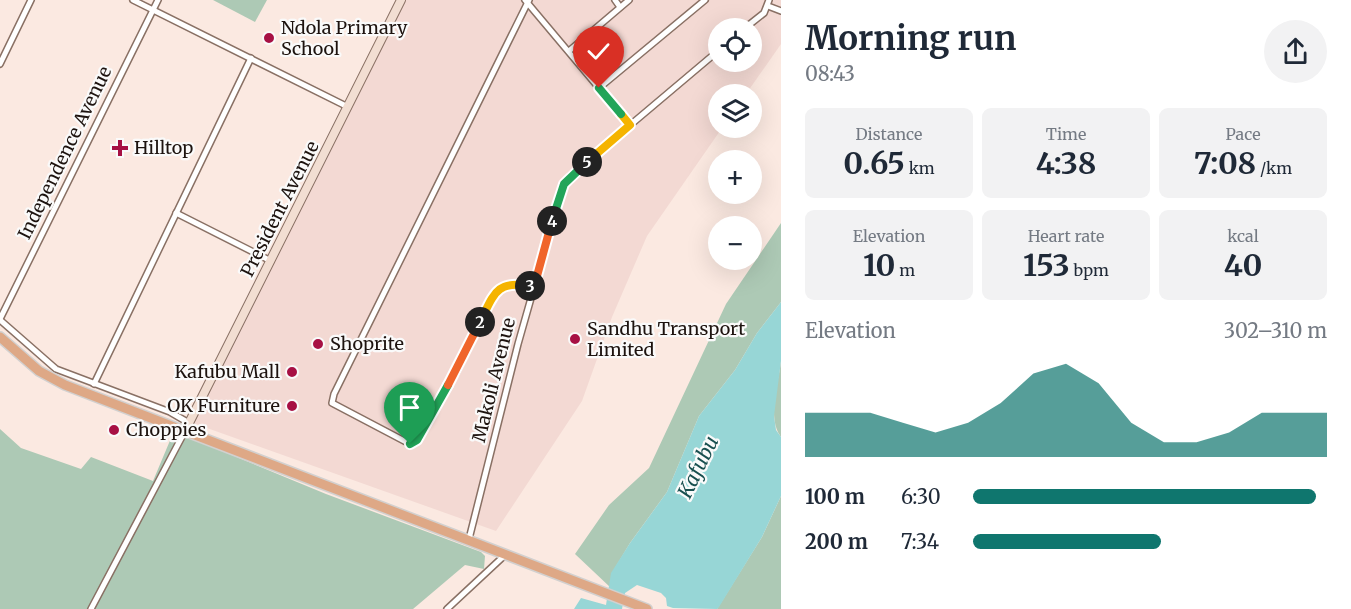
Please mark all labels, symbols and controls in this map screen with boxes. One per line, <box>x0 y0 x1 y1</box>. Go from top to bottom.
place label: Ndola Primary School <box>281 16 408 60</box>
map controls <box>708 18 762 270</box>
button: locate <box>708 18 762 72</box>
text: Morning run <box>805 18 1016 59</box>
button: share <box>1264 20 1327 83</box>
pin <box>573 26 624 88</box>
marker: Ndola Primary School <box>262 31 276 45</box>
icon: check <box>582 35 615 68</box>
text: 08:43 <box>805 61 855 86</box>
street label: Independence Avenue <box>13 63 116 243</box>
button: layers <box>708 84 762 138</box>
text: Distance <box>856 124 922 144</box>
text: Time <box>1046 124 1086 144</box>
text: Pace <box>1226 124 1261 144</box>
place label: Hilltop <box>134 136 193 159</box>
street label: President Avenue <box>235 137 324 281</box>
marker: Hilltop <box>111 139 129 157</box>
text: 0.65 <box>843 144 905 182</box>
text: 4:38 <box>1036 144 1096 182</box>
text: 7:08 <box>1194 144 1256 182</box>
pin: 5 <box>572 147 602 177</box>
button: + <box>708 150 762 204</box>
text: 5 <box>582 152 592 172</box>
text: km <box>905 158 935 178</box>
text: /km <box>1256 158 1292 178</box>
pin: 4 <box>537 206 567 236</box>
text: 4 <box>547 211 557 231</box>
button: − <box>708 216 762 270</box>
text: Elevation <box>853 226 925 246</box>
text: Heart rate <box>1028 226 1104 246</box>
text: kcal <box>1227 226 1259 246</box>
text: 10 <box>863 246 895 284</box>
text: 153 <box>1023 246 1070 284</box>
text: 40 <box>1224 246 1262 284</box>
text: m <box>895 260 915 280</box>
text: bpm <box>1070 260 1109 280</box>
pin: 3 <box>515 271 545 301</box>
text: 3 <box>525 276 535 296</box>
pin: 2 <box>465 307 495 337</box>
text: 2 <box>475 312 485 332</box>
street label: Makoli Avenue <box>467 315 520 445</box>
place label: Sandhu Transport Limited <box>587 317 745 361</box>
text: Elevation <box>805 318 896 343</box>
text: 302–310 m <box>1224 318 1327 343</box>
place label: Shoprite <box>330 332 404 355</box>
marker: Sandhu Transport Limited <box>568 332 582 346</box>
marker: Shoprite <box>311 337 325 351</box>
place label: Kafubu Mall <box>174 360 280 383</box>
marker: Kafubu Mall <box>285 365 299 379</box>
pin <box>384 382 435 444</box>
icon: arrive <box>393 391 426 424</box>
place label: OK Furniture <box>167 394 280 417</box>
marker: OK Furniture <box>285 399 299 413</box>
place label: Choppies <box>126 418 207 441</box>
marker: Choppies <box>107 423 121 437</box>
water label: Kafubu <box>671 432 723 503</box>
text: 100 m <box>805 484 865 509</box>
text: 6:30 <box>901 484 941 509</box>
text: 200 m <box>805 529 868 554</box>
text: 7:34 <box>901 529 939 554</box>

